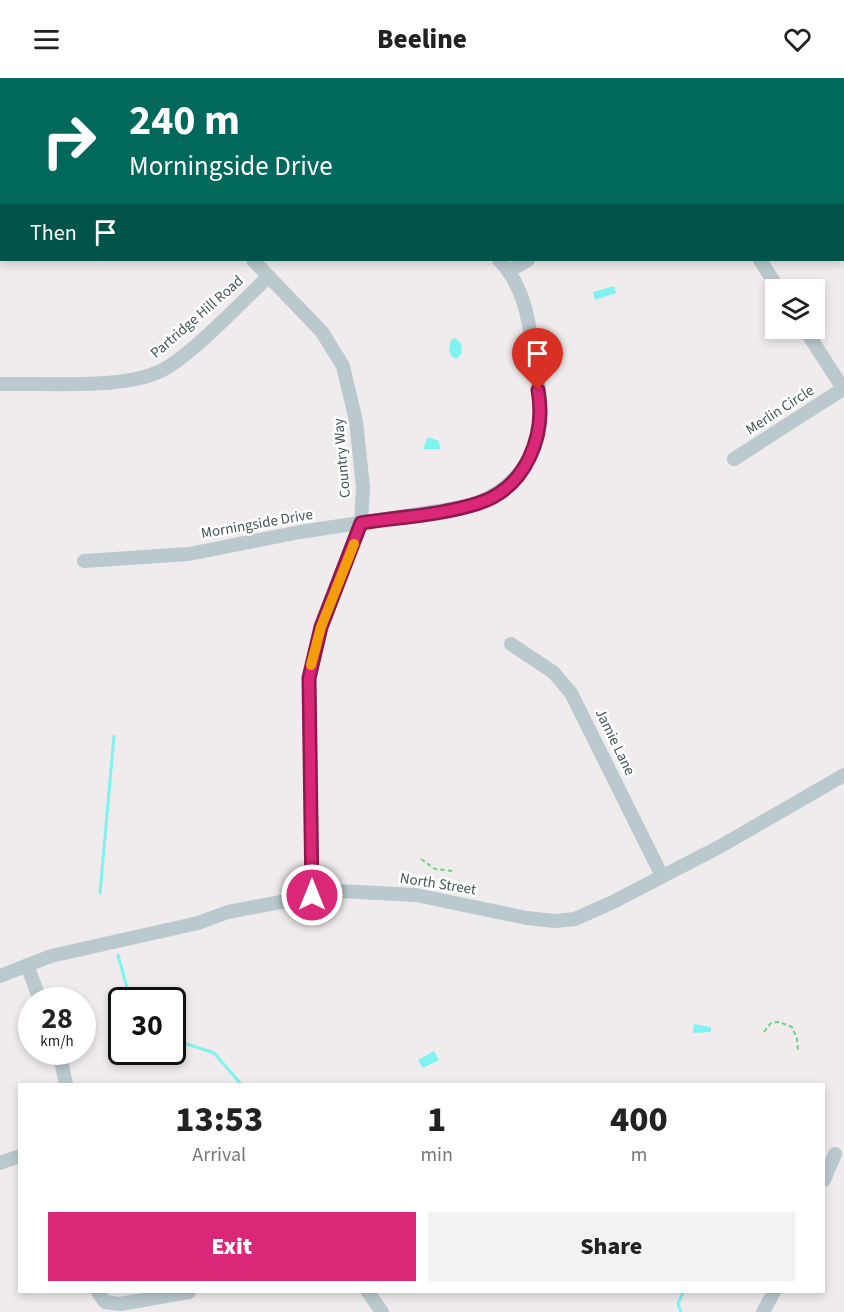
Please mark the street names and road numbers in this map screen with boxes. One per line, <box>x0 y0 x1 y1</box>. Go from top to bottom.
street label: Partridge Hill Road <box>146 271 248 363</box>
street label: Merlin Circle <box>742 380 818 440</box>
street label: Country Way <box>328 417 356 499</box>
street label: Morningside Drive <box>199 504 315 544</box>
street label: Jamie Lane <box>590 705 640 779</box>
street label: North Street <box>398 868 478 900</box>

